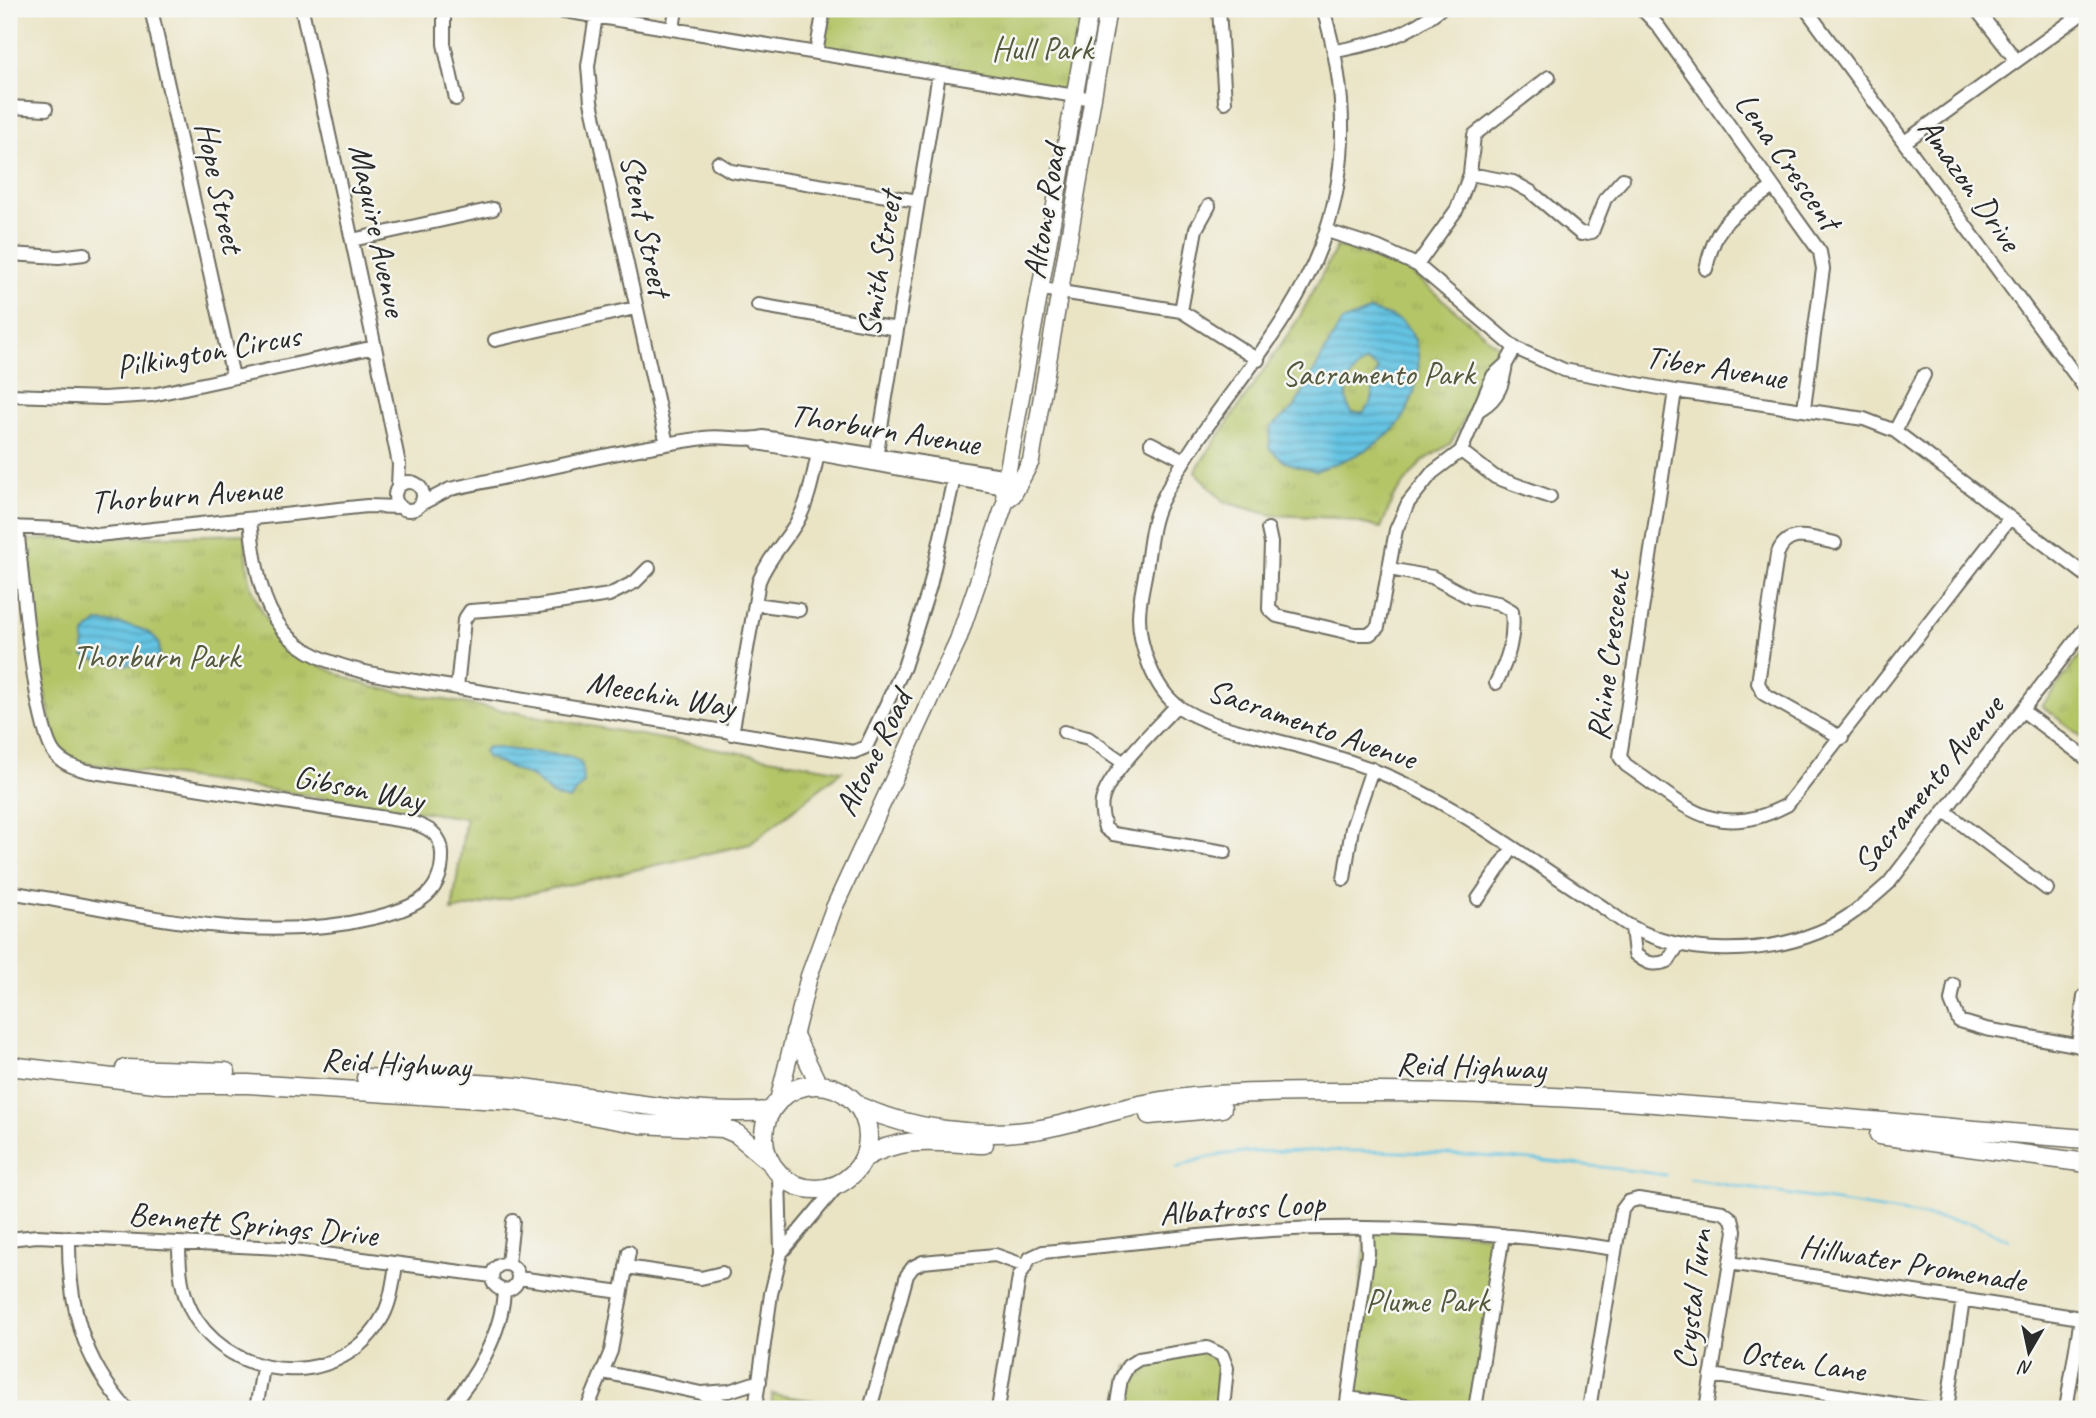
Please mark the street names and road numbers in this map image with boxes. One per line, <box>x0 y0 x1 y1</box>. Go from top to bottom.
street label: Lena Crescent <box>1725 84 1853 241</box>
street label: Amazon Drive <box>1909 109 2033 261</box>
street label: Hope Street <box>186 118 255 259</box>
street label: Altone Road <box>1013 137 1076 282</box>
street label: Maguire Avenue <box>339 140 417 322</box>
street label: Stent Street <box>611 151 682 303</box>
street label: Smith Street <box>847 185 912 339</box>
street label: Pilkington Circus <box>113 314 306 388</box>
street label: Tiber Avenue <box>1643 335 1792 399</box>
street label: Thorburn Avenue <box>787 393 985 465</box>
street label: Thorburn Avenue <box>89 467 285 523</box>
street label: Rhine Crescent <box>1577 566 1640 743</box>
street label: Meechin Way <box>584 660 741 728</box>
street label: Sacramento Avenue <box>1202 669 1424 780</box>
street label: Altone Road <box>825 679 924 823</box>
street label: Sacramento Avenue <box>1843 684 2014 882</box>
street label: Gibson Way <box>291 755 430 822</box>
street label: Reid Highway <box>320 1038 474 1088</box>
street label: Reid Highway <box>1396 1042 1549 1090</box>
street label: Albatross Loop <box>1158 1181 1328 1235</box>
street label: Bennett Springs Drive <box>127 1192 382 1256</box>
street label: Hillwater Promenade <box>1797 1224 2031 1302</box>
street label: Crystal Turn <box>1663 1226 1722 1371</box>
street label: Osten Lane <box>1738 1330 1870 1392</box>

